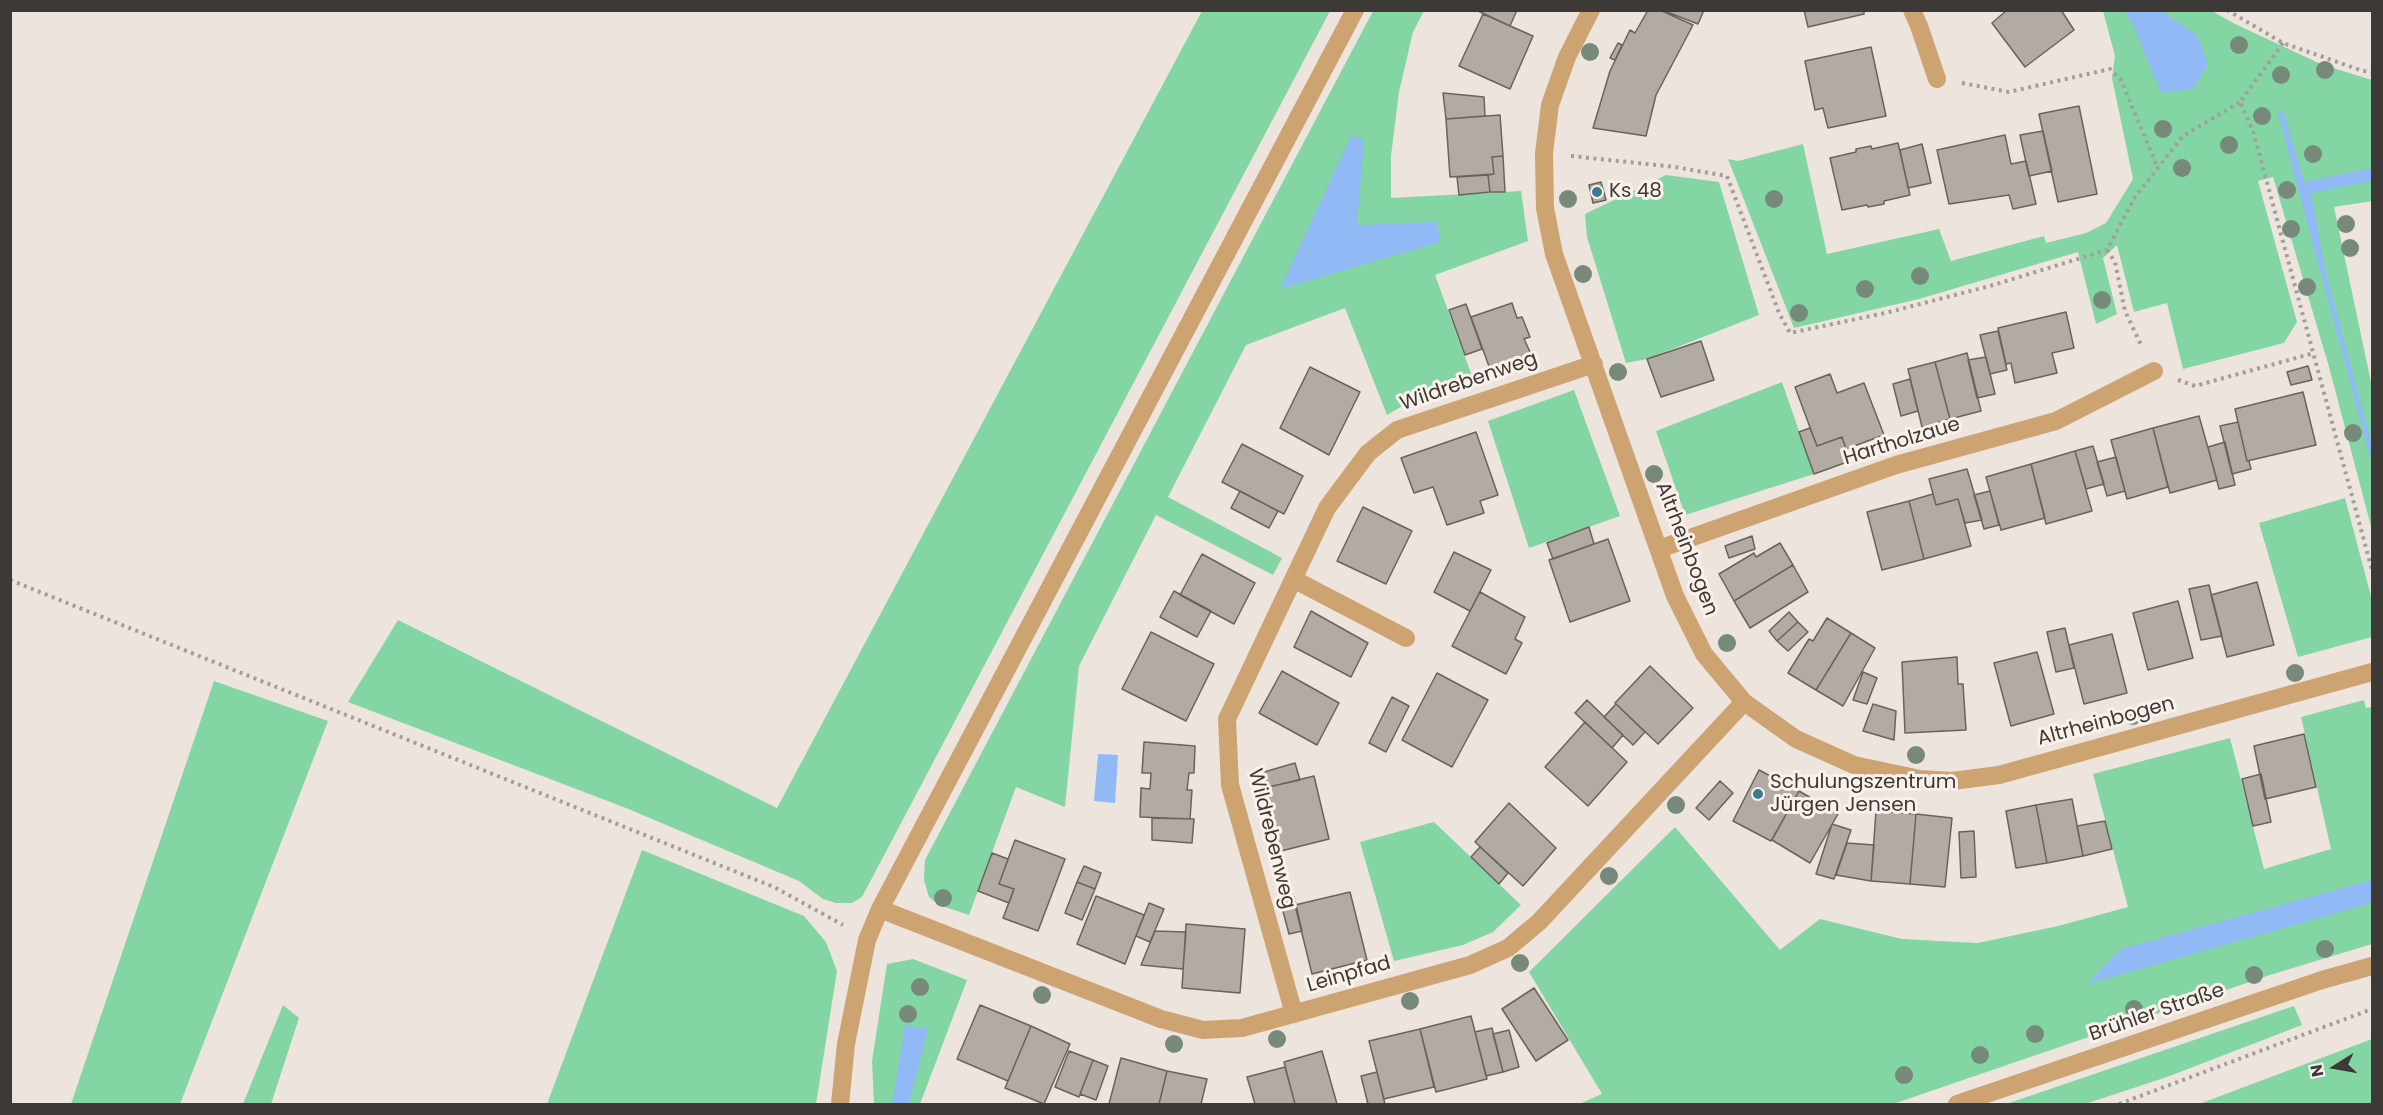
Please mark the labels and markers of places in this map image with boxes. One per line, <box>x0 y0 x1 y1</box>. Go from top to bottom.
place label: Ks 48 <box>1609 180 1662 204</box>
marker: Ks 48 <box>1590 185 1604 199</box>
place label: Schulungszentrum Jürgen Jensen <box>1770 771 1956 818</box>
marker: Schulungszentrum Jürgen Jensen <box>1751 787 1765 801</box>

